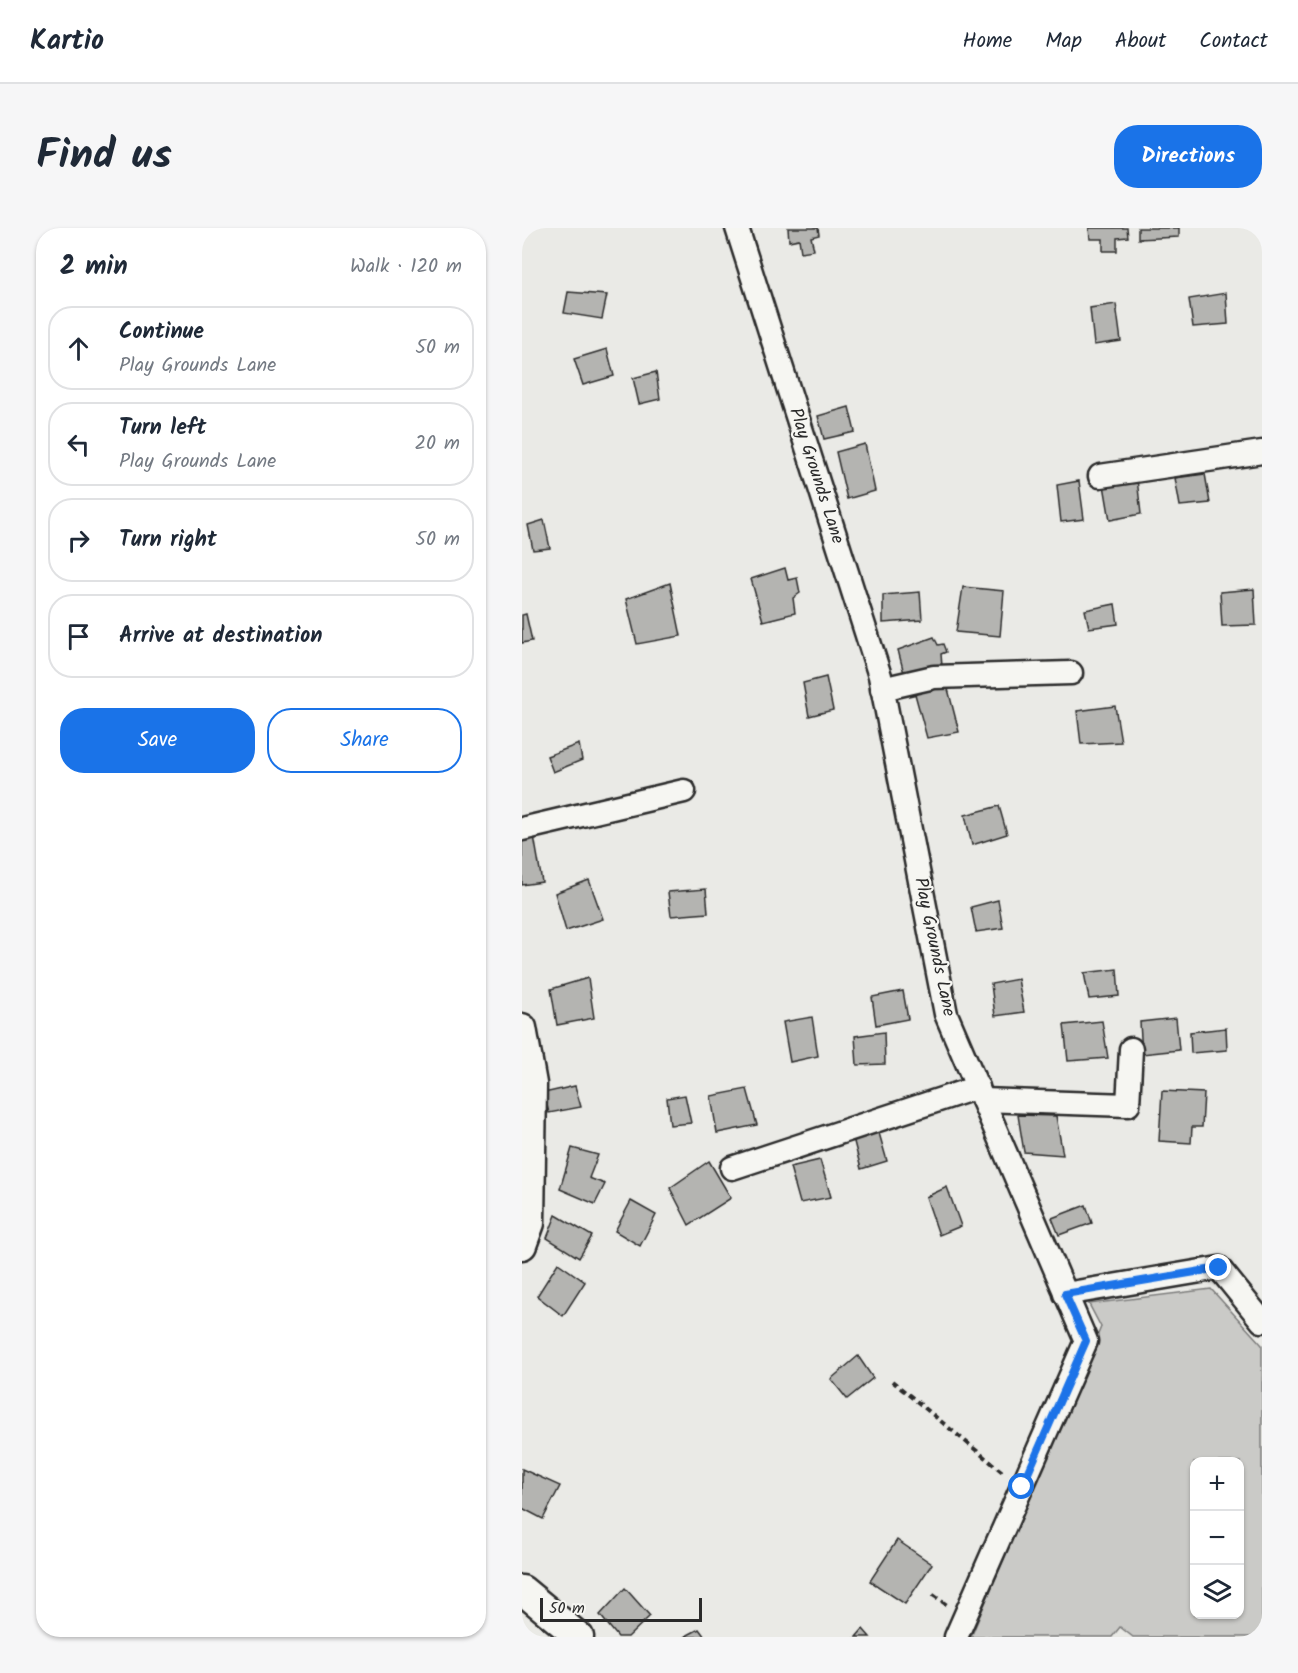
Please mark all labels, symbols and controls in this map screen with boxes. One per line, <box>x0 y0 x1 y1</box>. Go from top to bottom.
text: Kartio <box>30 19 104 64</box>
text: Home <box>963 25 1012 58</box>
text: Map <box>1045 25 1082 58</box>
text: About <box>1115 25 1166 58</box>
text: Contact <box>1199 25 1268 58</box>
text: Find us <box>36 123 172 190</box>
button: Directions <box>1114 125 1262 188</box>
text: 2 min <box>60 246 128 288</box>
text: Walk · 120 m <box>350 251 462 283</box>
text: Continue <box>119 315 204 350</box>
icon: ahead <box>62 332 95 365</box>
text: 50 m <box>415 332 460 364</box>
text: Play Grounds Lane <box>119 350 276 382</box>
street label: Play Grounds Lane <box>780 404 852 548</box>
text: Turn left <box>119 411 206 446</box>
icon: left <box>62 428 95 461</box>
text: 20 m <box>414 428 460 460</box>
text: Play Grounds Lane <box>119 446 276 478</box>
text: Turn right <box>119 523 217 558</box>
icon: right <box>62 524 95 557</box>
text: 50 m <box>415 524 460 556</box>
text: Arrive at destination <box>119 619 322 654</box>
icon: arrive <box>62 620 95 653</box>
button: Save <box>60 708 255 773</box>
button: Share <box>267 708 462 773</box>
street label: Play Grounds Lane <box>905 875 963 1019</box>
route end <box>1205 1254 1231 1280</box>
map controls <box>1190 1457 1244 1619</box>
button: + <box>1190 1457 1244 1511</box>
route start <box>1008 1473 1034 1499</box>
button: − <box>1190 1511 1244 1565</box>
button: layers <box>1190 1565 1244 1619</box>
scale bar <box>540 1595 702 1622</box>
text: 50 m <box>549 1596 585 1621</box>

